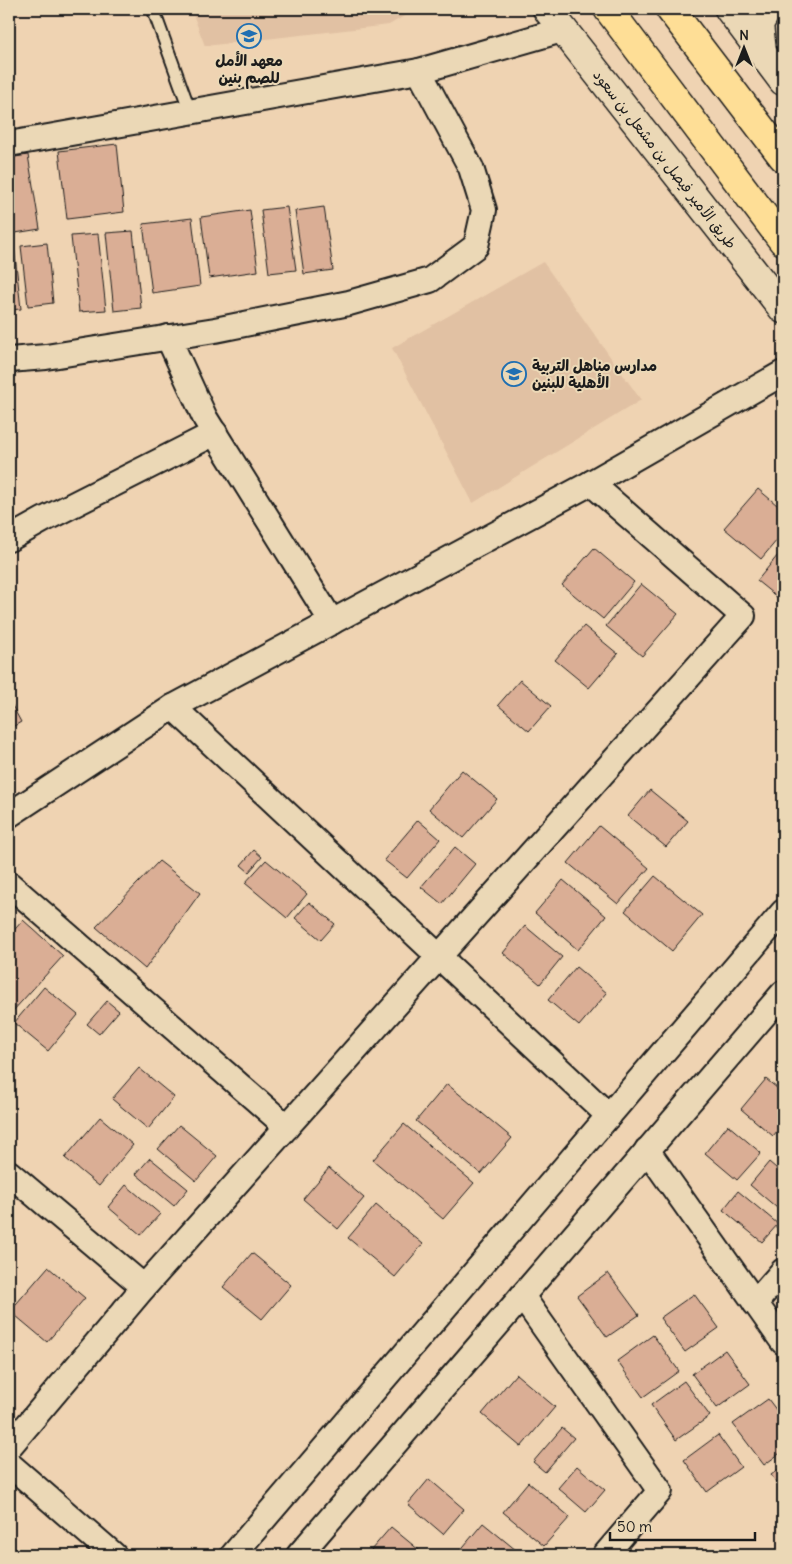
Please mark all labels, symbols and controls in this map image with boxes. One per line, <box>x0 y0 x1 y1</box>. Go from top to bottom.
north arrow <box>720 22 770 72</box>
school or university icon: معهد الأمل للصم بنين <box>236 23 262 49</box>
text: N <box>739 26 749 44</box>
place label: معهد الأمل للصم بنين <box>215 50 283 89</box>
street label: طريق الأمير فيصل بن مشعل بن سعود <box>588 66 741 253</box>
place label: مدارس مناهل التربية الأهلية للبنين <box>532 356 657 392</box>
school or university icon: مدارس مناهل التربية الأهلية للبنين <box>501 361 527 387</box>
scale bar <box>610 1509 754 1541</box>
text: 50 m <box>617 1517 652 1536</box>

